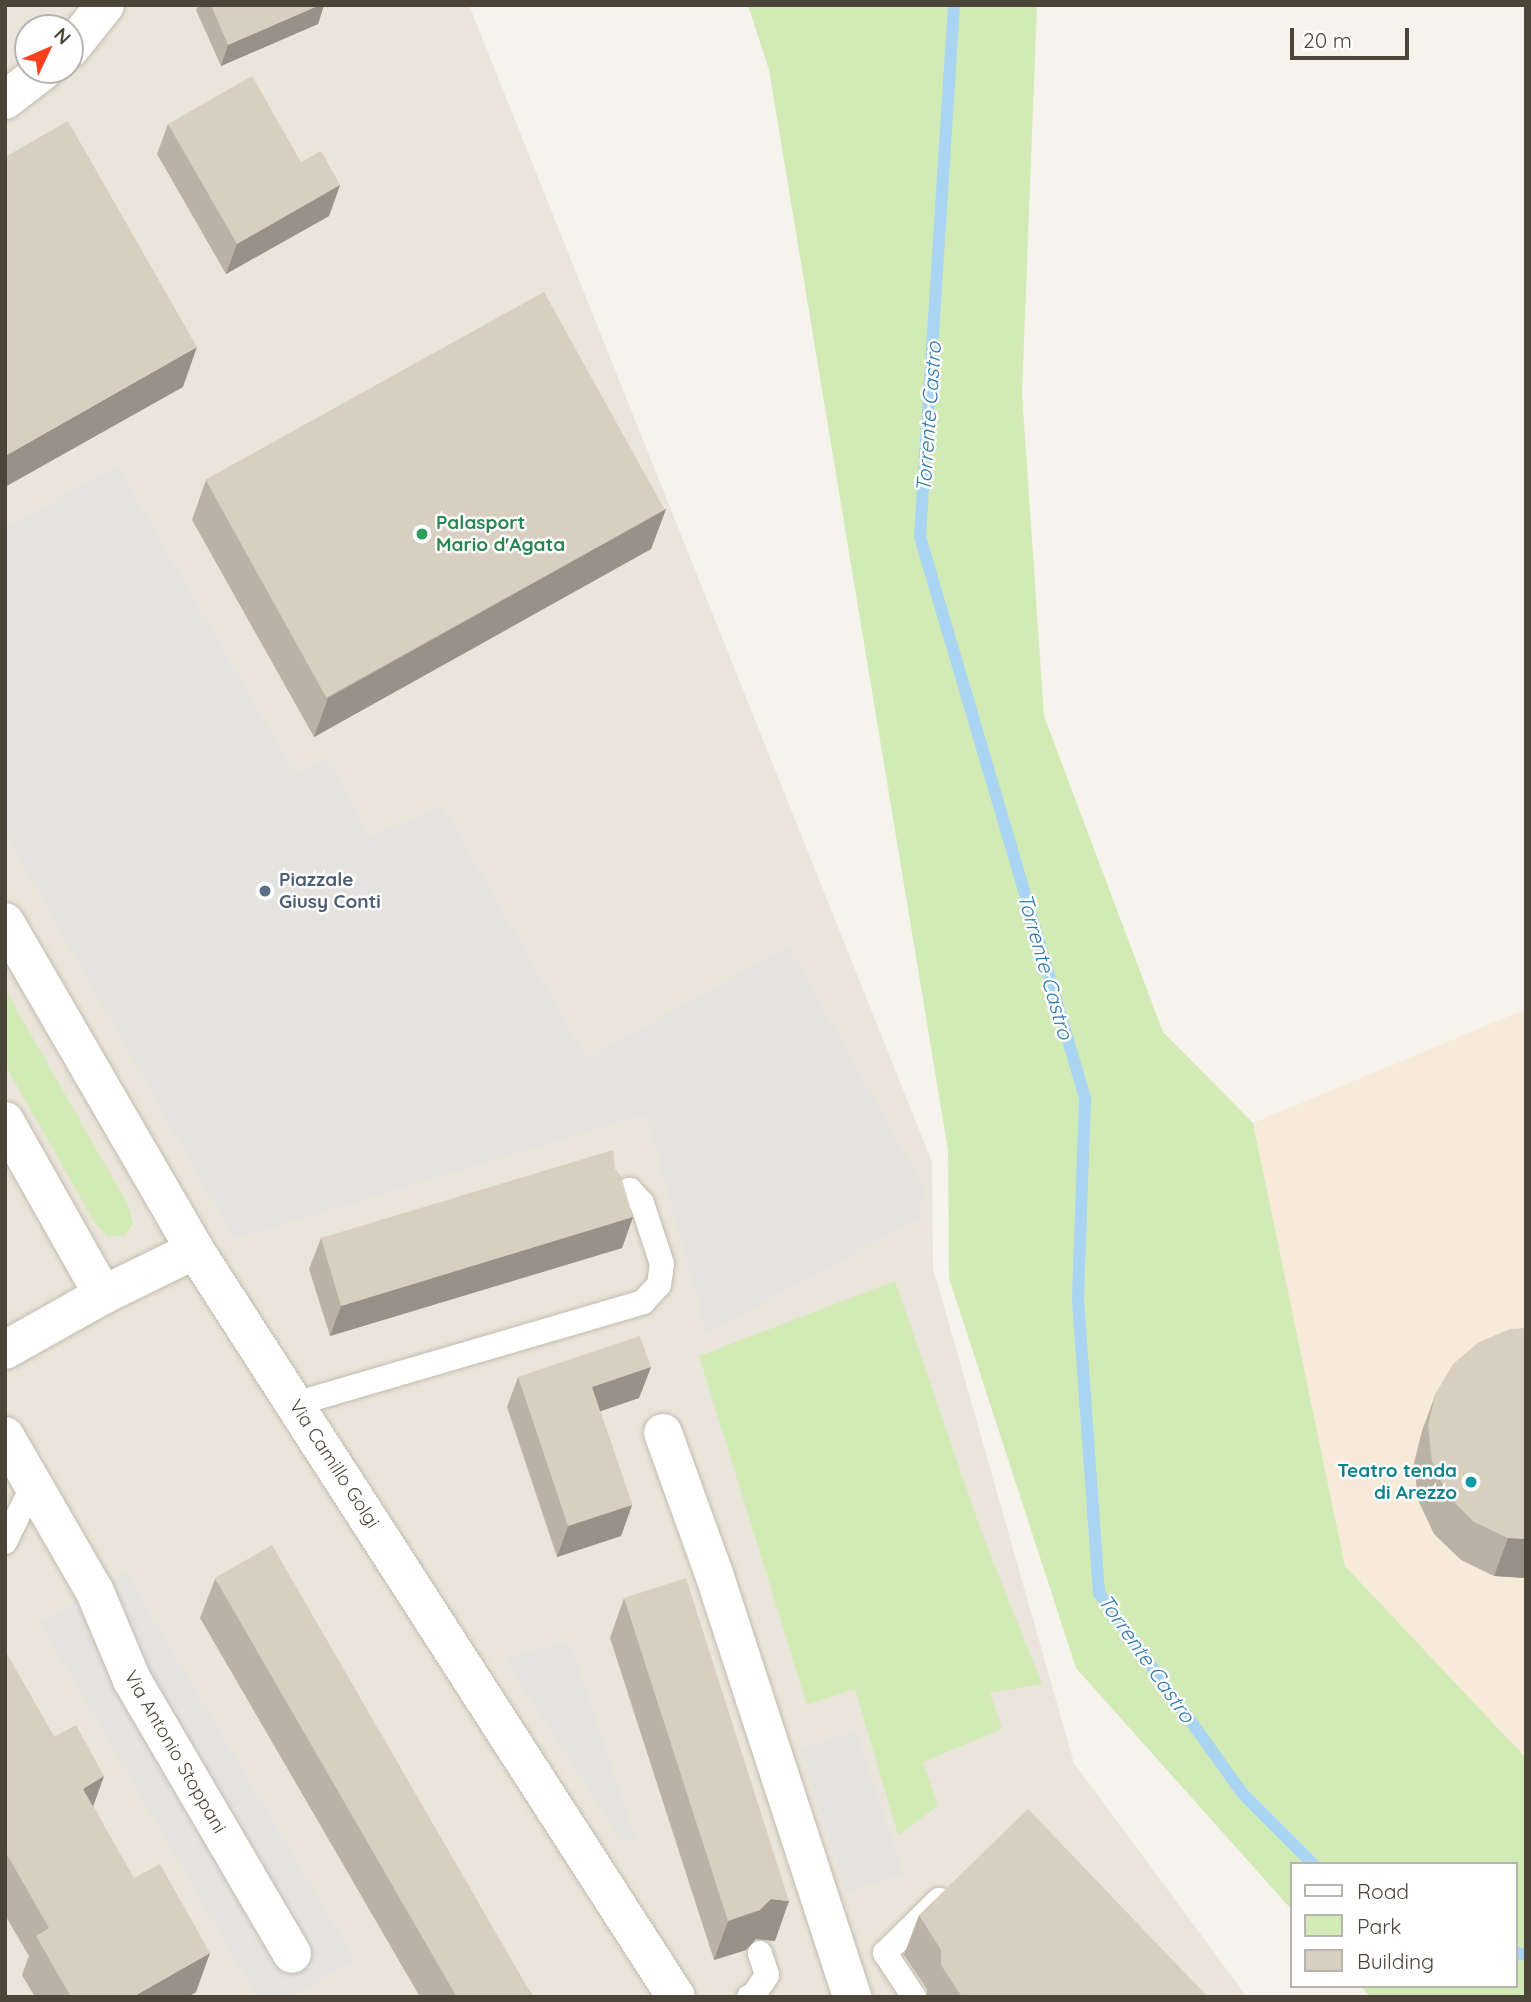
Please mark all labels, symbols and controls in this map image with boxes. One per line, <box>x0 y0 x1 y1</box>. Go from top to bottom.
north arrow <box>14 14 84 84</box>
scale bar <box>1293 14 1412 58</box>
text: N <box>49 22 76 49</box>
text: 20 m <box>1303 27 1352 53</box>
water label: Torrente Castro <box>910 341 946 493</box>
place label: Palasport Mario d'Agata <box>436 512 565 556</box>
marker: Palasport Mario d'Agata <box>414 526 430 542</box>
place label: Piazzale Giusy Conti <box>279 869 381 913</box>
marker: Piazzale Giusy Conti <box>257 883 273 899</box>
water label: Torrente Castro <box>1013 890 1079 1042</box>
street label: Via Camillo Golgi <box>284 1395 384 1533</box>
place label: Teatro tenda di Arezzo <box>1337 1460 1457 1504</box>
marker: Teatro tenda di Arezzo <box>1463 1474 1479 1490</box>
water label: Torrente Castro <box>1093 1589 1201 1727</box>
street label: Via Antonio Stoppani <box>119 1666 231 1838</box>
legend <box>1290 1862 1517 1988</box>
text: Road <box>1357 1878 1409 1904</box>
text: Park <box>1357 1913 1401 1939</box>
text: Building <box>1357 1948 1434 1974</box>

